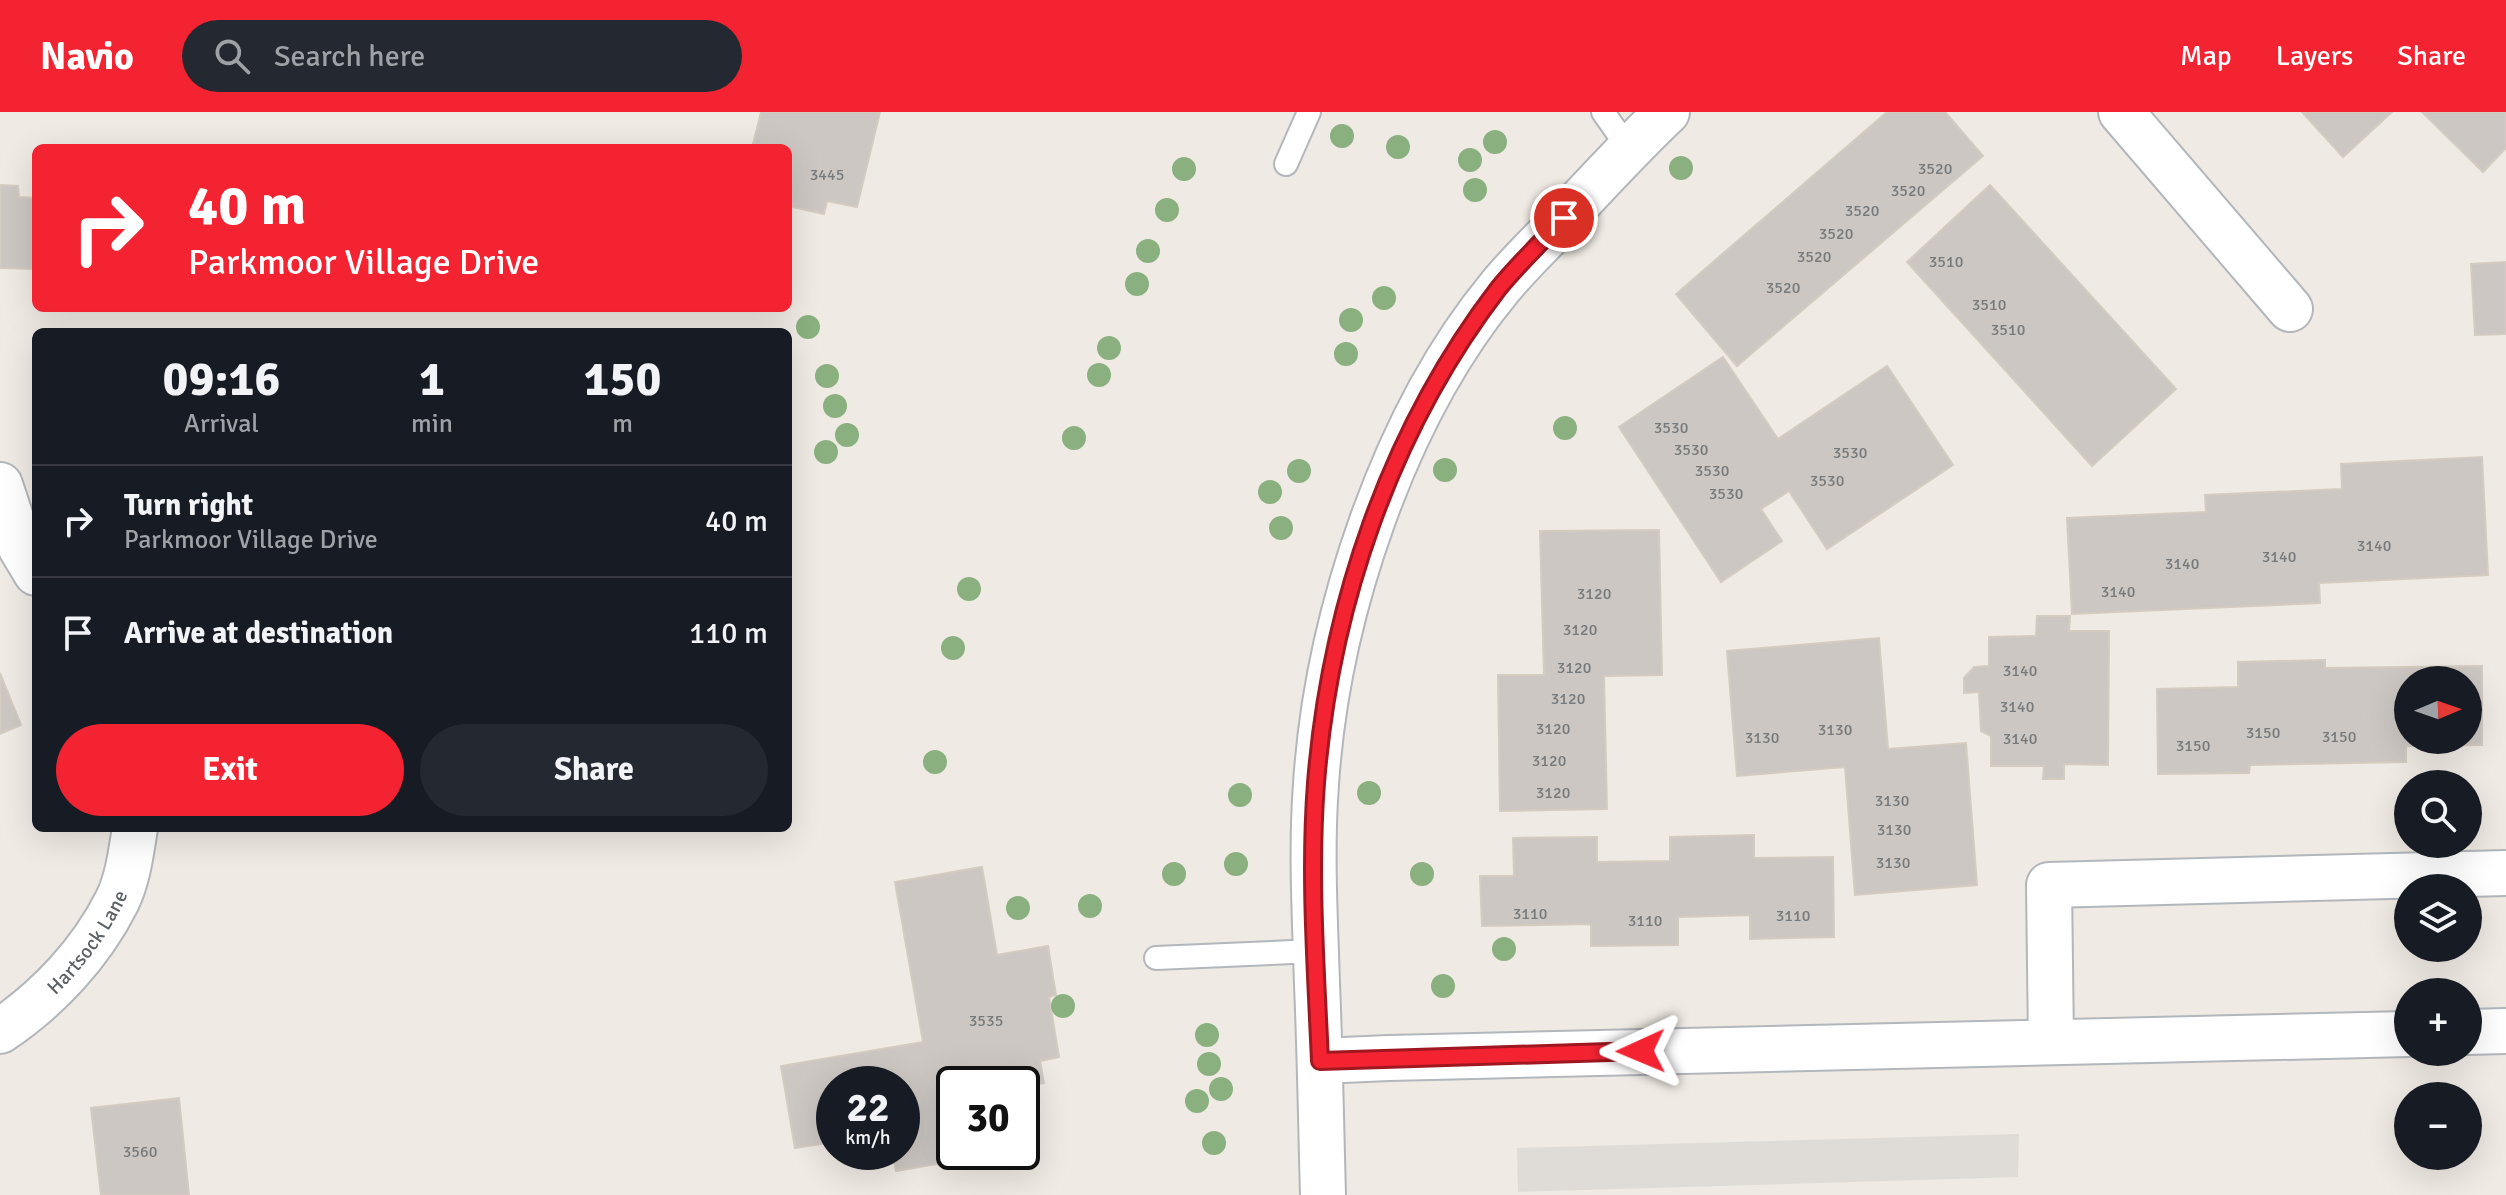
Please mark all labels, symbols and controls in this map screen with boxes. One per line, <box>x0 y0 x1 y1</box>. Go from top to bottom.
search box <box>182 20 742 92</box>
text: Navio <box>40 33 134 80</box>
icon: search <box>210 34 254 78</box>
text: Search here <box>274 38 425 75</box>
text: Map <box>2180 39 2232 73</box>
text: Layers <box>2276 39 2353 73</box>
text: Share <box>2397 39 2466 73</box>
house number: 3520 <box>1918 159 1952 179</box>
house number: 3445 <box>810 165 844 185</box>
text: 40 m <box>188 171 306 240</box>
icon: right <box>56 176 160 280</box>
house number: 3520 <box>1891 181 1925 201</box>
pin <box>1530 184 1598 252</box>
icon: arrive <box>1542 196 1586 240</box>
house number: 3520 <box>1845 201 1879 221</box>
house number: 3520 <box>1819 224 1853 244</box>
text: Parkmoor Village Drive <box>188 240 539 285</box>
house number: 3520 <box>1797 247 1831 267</box>
house number: 3510 <box>1929 252 1963 272</box>
house number: 3520 <box>1766 278 1800 298</box>
house number: 3510 <box>1972 295 2006 315</box>
house number: 3510 <box>1991 320 2025 340</box>
text: 09:16 <box>163 350 280 409</box>
text: 1 <box>419 350 445 409</box>
text: 150 <box>584 350 661 409</box>
text: Arrival <box>184 408 259 440</box>
text: min <box>411 408 453 440</box>
text: m <box>612 408 633 440</box>
house number: 3530 <box>1654 418 1688 438</box>
house number: 3530 <box>1674 440 1708 460</box>
house number: 3530 <box>1833 443 1867 463</box>
house number: 3530 <box>1695 461 1729 481</box>
house number: 3530 <box>1810 471 1844 491</box>
house number: 3530 <box>1709 484 1743 504</box>
text: Turn right <box>124 487 253 524</box>
icon: right <box>56 499 100 543</box>
text: 40 m <box>705 503 768 540</box>
text: Parkmoor Village Drive <box>124 524 378 556</box>
house number: 3140 <box>2357 536 2391 556</box>
house number: 3140 <box>2262 547 2296 567</box>
house number: 3140 <box>2165 554 2199 574</box>
house number: 3140 <box>2101 582 2135 602</box>
house number: 3120 <box>1577 584 1611 604</box>
icon: arrive <box>56 611 100 655</box>
text: Arrive at destination <box>124 615 393 652</box>
text: 110 m <box>689 615 768 652</box>
house number: 3120 <box>1563 620 1597 640</box>
house number: 3120 <box>1557 658 1591 678</box>
house number: 3140 <box>2003 661 2037 681</box>
north arrow <box>2394 666 2482 754</box>
map controls <box>2394 666 2482 1170</box>
house number: 3120 <box>1551 689 1585 709</box>
house number: 3140 <box>2000 697 2034 717</box>
house number: 3120 <box>1536 719 1570 739</box>
house number: 3130 <box>1818 720 1852 740</box>
house number: 3150 <box>2246 723 2280 743</box>
button: Exit <box>56 724 404 816</box>
button: Share <box>420 724 768 816</box>
house number: 3150 <box>2322 727 2356 747</box>
house number: 3130 <box>1745 728 1779 748</box>
house number: 3140 <box>2003 729 2037 749</box>
house number: 3150 <box>2176 736 2210 756</box>
house number: 3120 <box>1532 751 1566 771</box>
button: search <box>2394 770 2482 858</box>
house number: 3120 <box>1536 783 1570 803</box>
house number: 3130 <box>1875 791 1909 811</box>
house number: 3130 <box>1877 820 1911 840</box>
house number: 3130 <box>1876 853 1910 873</box>
button: layers <box>2394 874 2482 962</box>
street label: Hartsock Lane <box>42 887 133 1000</box>
house number: 3110 <box>1513 904 1547 924</box>
house number: 3110 <box>1776 906 1810 926</box>
house number: 3110 <box>1628 911 1662 931</box>
button: + <box>2394 978 2482 1066</box>
position arrow <box>1599 1009 1683 1093</box>
house number: 3535 <box>969 1011 1003 1031</box>
speed limit sign: 30 <box>936 1066 1040 1170</box>
button: − <box>2394 1082 2482 1170</box>
text: 22 <box>846 1083 890 1133</box>
text: km/h <box>845 1125 891 1150</box>
house number: 3560 <box>123 1142 157 1162</box>

